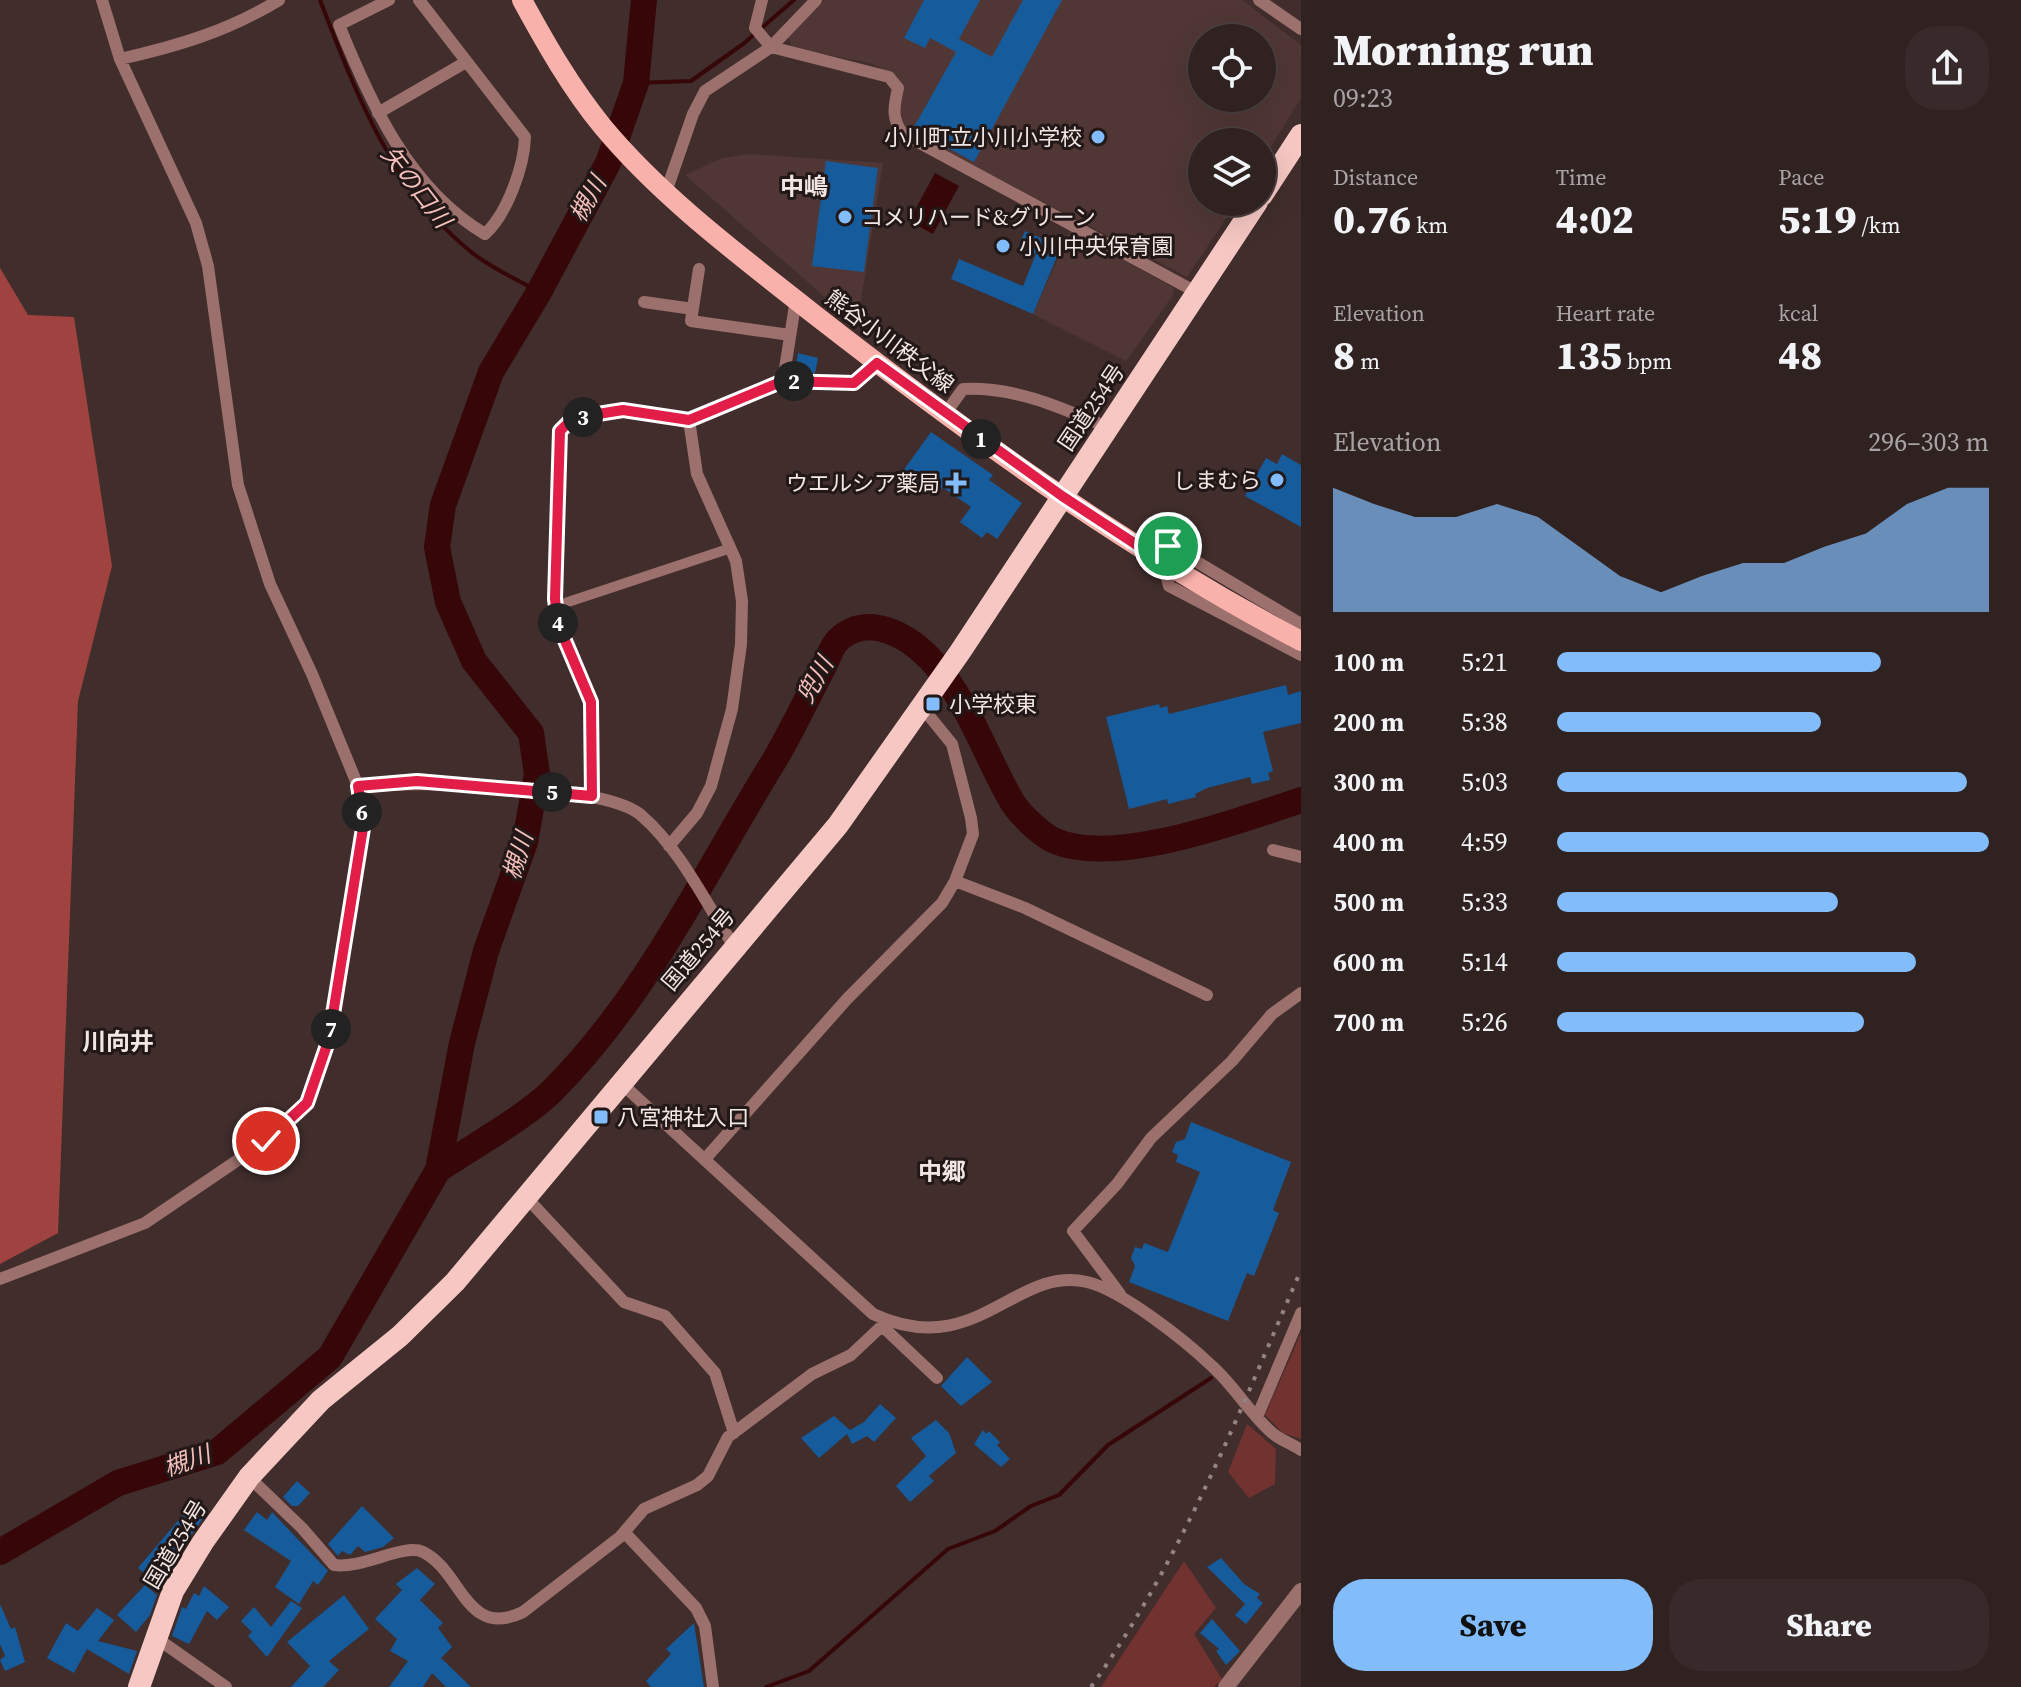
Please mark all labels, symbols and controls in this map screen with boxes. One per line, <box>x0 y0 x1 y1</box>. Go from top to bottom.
text: Morning run <box>1333 19 1594 80</box>
map controls <box>1188 24 1276 216</box>
button: locate <box>1188 24 1276 112</box>
button: share <box>1905 26 1989 110</box>
text: 09:23 <box>1333 80 1393 116</box>
place label: 小川町立小川小学校 <box>884 122 1082 152</box>
marker: 小川町立小川小学校 <box>1089 128 1107 146</box>
button: layers <box>1188 128 1276 216</box>
water label: 矢の口川 <box>374 139 461 237</box>
text: Distance <box>1333 162 1418 192</box>
text: Time <box>1556 162 1607 192</box>
text: Pace <box>1778 162 1824 192</box>
water label: 槻川 <box>561 167 615 228</box>
district label: 中嶋 <box>780 170 828 203</box>
text: 0.76 <box>1333 192 1411 246</box>
text: 4:02 <box>1556 192 1634 246</box>
text: 5:19 <box>1778 192 1856 246</box>
place label: コメリハード&グリーン <box>861 202 1096 232</box>
marker: コメリハード&グリーン <box>836 208 854 226</box>
text: km <box>1411 210 1448 240</box>
text: /km <box>1856 210 1901 240</box>
place label: 小川中央保育園 <box>1019 231 1173 261</box>
marker: 小川中央保育園 <box>994 237 1012 255</box>
street label: 熊谷小川秩父線 <box>819 283 961 399</box>
text: Elevation <box>1333 298 1425 328</box>
text: Heart rate <box>1556 298 1655 328</box>
text: kcal <box>1778 298 1818 328</box>
text: 8 <box>1333 328 1355 382</box>
text: 135 <box>1556 328 1622 382</box>
text: 48 <box>1778 328 1822 382</box>
text: m <box>1355 346 1380 376</box>
text: bpm <box>1622 346 1672 376</box>
street label: 国道254号 <box>1051 358 1131 456</box>
pin: 2 <box>774 361 814 401</box>
text: 2 <box>788 366 800 396</box>
pin: 3 <box>563 397 603 437</box>
text: 3 <box>577 402 589 432</box>
pin: 1 <box>961 419 1001 459</box>
text: 1 <box>975 424 987 454</box>
text: Elevation <box>1333 424 1442 460</box>
text: 296–303 m <box>1868 424 1989 460</box>
place label: しまむら <box>1173 465 1261 495</box>
place label: ウエルシア薬局 <box>786 468 940 498</box>
marker: しまむら <box>1268 471 1286 489</box>
marker: ウエルシア薬局 <box>947 474 965 492</box>
pin <box>1134 512 1202 580</box>
icon: arrive <box>1146 524 1190 568</box>
pin: 4 <box>538 603 578 643</box>
text: 4 <box>552 608 564 638</box>
text: 100 m <box>1333 644 1404 680</box>
text: 5:21 <box>1461 644 1508 680</box>
water label: 兜川 <box>788 648 842 709</box>
place label: 小学校東 <box>949 689 1037 719</box>
marker: 小学校東 <box>924 695 942 713</box>
text: 200 m <box>1333 704 1404 740</box>
text: 5:38 <box>1461 704 1508 740</box>
text: 300 m <box>1333 764 1404 800</box>
text: 5:03 <box>1461 764 1508 800</box>
pin: 5 <box>532 772 572 812</box>
text: 5 <box>546 777 558 807</box>
pin: 6 <box>342 792 382 832</box>
text: 6 <box>356 797 368 827</box>
text: 400 m <box>1333 824 1404 860</box>
text: 4:59 <box>1461 824 1508 860</box>
water label: 槻川 <box>495 825 541 884</box>
text: 500 m <box>1333 884 1404 920</box>
text: 5:33 <box>1461 884 1508 920</box>
street label: 国道254号 <box>655 901 741 997</box>
text: 600 m <box>1333 944 1404 980</box>
text: 5:14 <box>1461 944 1508 980</box>
text: 700 m <box>1333 1004 1404 1040</box>
text: 5:26 <box>1461 1004 1508 1040</box>
pin: 7 <box>311 1009 351 1049</box>
text: 7 <box>325 1014 337 1044</box>
district label: 川向井 <box>82 1025 154 1058</box>
place label: 八宮神社入口 <box>617 1102 749 1132</box>
pin <box>232 1107 300 1175</box>
marker: 八宮神社入口 <box>592 1108 610 1126</box>
icon: check <box>244 1119 288 1163</box>
district label: 中郷 <box>918 1155 966 1188</box>
water label: 槻川 <box>159 1436 218 1484</box>
street label: 国道254号 <box>137 1494 213 1594</box>
button: Save <box>1333 1579 1653 1671</box>
button: Share <box>1669 1579 1989 1671</box>

